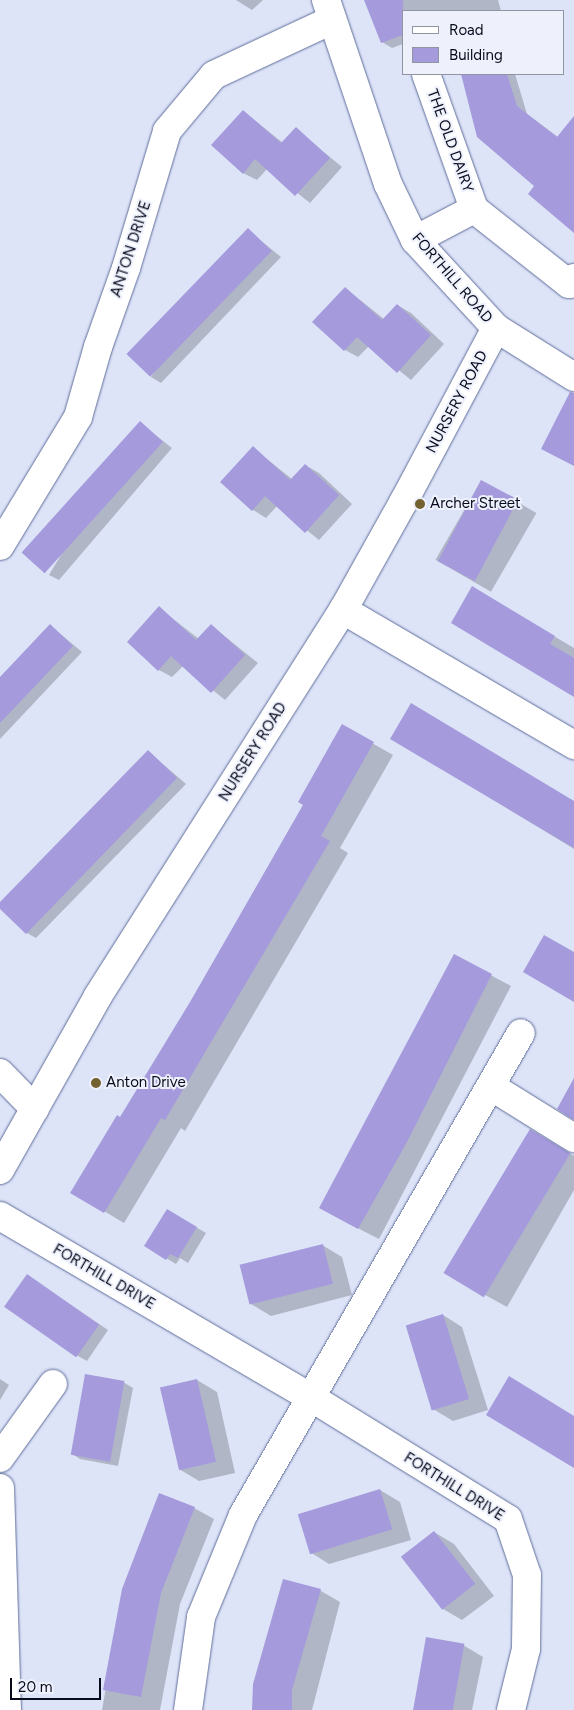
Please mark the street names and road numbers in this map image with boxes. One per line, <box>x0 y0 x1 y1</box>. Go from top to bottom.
street label: THE OLD DAIRY <box>423 87 477 195</box>
street label: ANTON DRIVE <box>107 199 155 299</box>
street label: FORTHILL ROAD <box>408 229 496 327</box>
street label: NURSERY ROAD <box>422 348 492 456</box>
street label: NURSERY ROAD <box>215 699 291 805</box>
street label: FORTHILL DRIVE <box>50 1240 158 1314</box>
street label: FORTHILL DRIVE <box>400 1449 508 1525</box>

